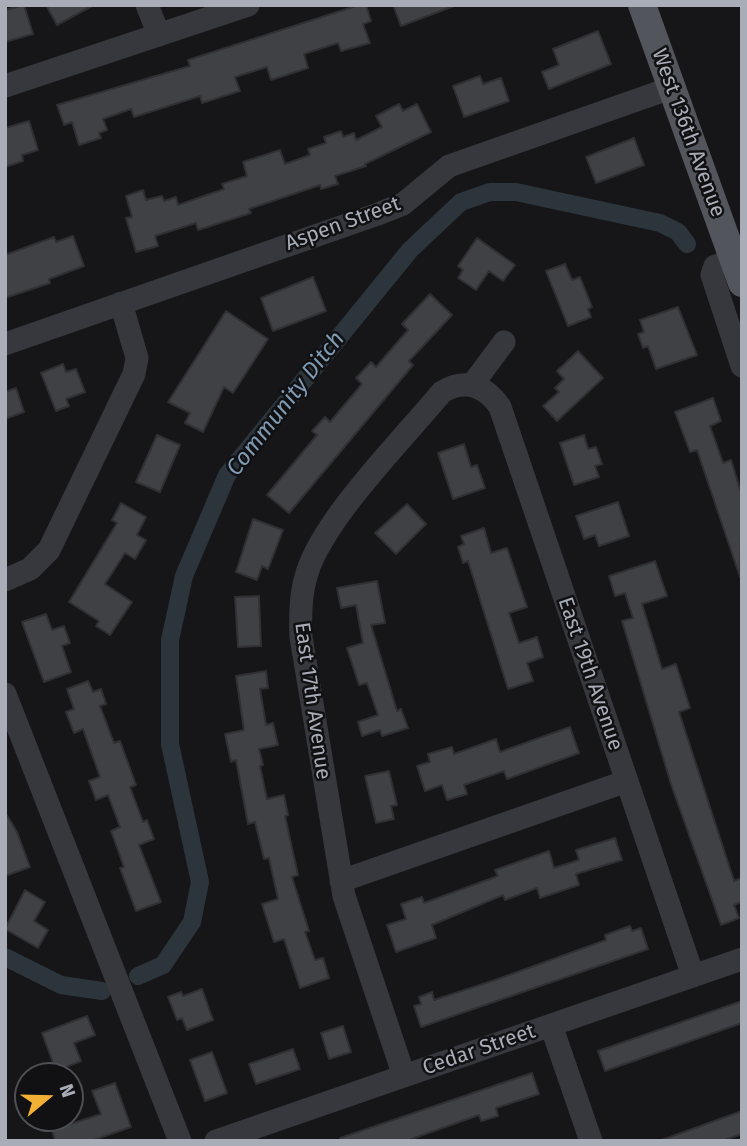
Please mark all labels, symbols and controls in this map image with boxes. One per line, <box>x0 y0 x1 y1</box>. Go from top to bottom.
street label: West 136th Avenue <box>646 45 730 221</box>
street label: Aspen Street <box>282 192 404 256</box>
water label: Community Ditch <box>221 326 351 482</box>
street label: East 19th Avenue <box>552 594 628 754</box>
street label: East 17th Avenue <box>288 621 336 781</box>
street label: Cedar Street <box>419 1019 539 1081</box>
north arrow <box>14 1062 84 1132</box>
text: N <box>55 1081 80 1100</box>

